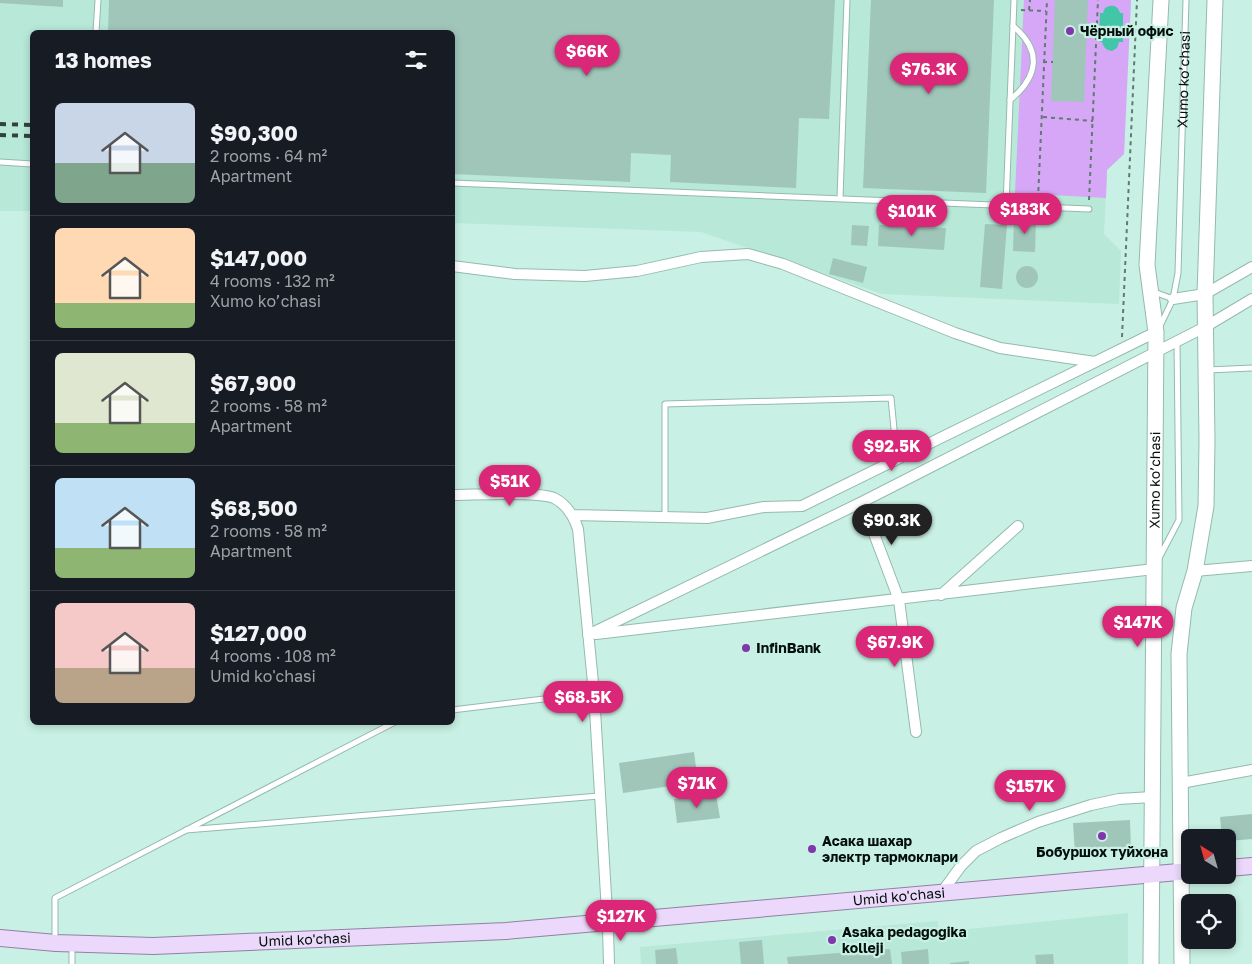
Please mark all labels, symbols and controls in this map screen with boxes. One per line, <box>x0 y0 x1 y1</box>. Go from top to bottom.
place label: Чёрный офис <box>1080 22 1173 39</box>
marker: Чёрный офис <box>1064 25 1076 37</box>
street label: Xumo ko’chasi <box>1173 31 1193 128</box>
pin: $66K <box>557 34 617 77</box>
text: $66K <box>566 41 608 61</box>
icon: filters <box>402 46 430 74</box>
text: 13 homes <box>55 47 152 73</box>
pin: $76.3K <box>888 52 970 95</box>
text: $76.3K <box>901 59 957 79</box>
text: $90,300 <box>210 120 298 146</box>
icon: home <box>95 123 155 183</box>
text: 2 rooms · 64 m² <box>210 146 327 166</box>
text: Apartment <box>210 166 292 186</box>
pin: $183K <box>990 192 1060 235</box>
pin: $101K <box>877 194 947 237</box>
text: $183K <box>1000 199 1050 219</box>
text: $101K <box>887 201 937 221</box>
text: $147,000 <box>210 245 307 271</box>
icon: home <box>95 248 155 308</box>
text: 4 rooms · 132 m² <box>210 271 335 291</box>
text: Xumo ko’chasi <box>210 291 321 311</box>
text: $67,900 <box>210 370 296 396</box>
icon: home <box>95 373 155 433</box>
text: 2 rooms · 58 m² <box>210 396 327 416</box>
text: Apartment <box>210 416 292 436</box>
pin: $92.5K <box>851 430 933 472</box>
street label: Xumo ko’chasi <box>1145 431 1163 529</box>
text: $92.5K <box>863 436 921 456</box>
pin: $51K <box>480 464 540 507</box>
text: $51K <box>490 471 530 491</box>
text: $68,500 <box>210 495 298 521</box>
icon: home <box>95 498 155 558</box>
pin: $90.3K <box>851 504 933 546</box>
text: $90.3K <box>863 510 921 530</box>
text: 2 rooms · 58 m² <box>210 521 327 541</box>
text: Apartment <box>210 541 292 561</box>
pin: $147K <box>1103 606 1173 648</box>
text: $147K <box>1113 612 1163 632</box>
text: $127,000 <box>210 620 307 646</box>
icon: home <box>95 623 155 683</box>
pin: $67.9K <box>854 626 936 668</box>
text: $67.9K <box>867 632 923 652</box>
place label: InfinBank <box>756 639 821 656</box>
marker: InfinBank <box>740 642 752 654</box>
text: 4 rooms · 108 m² <box>210 646 336 666</box>
text: Umid ko'chasi <box>210 666 316 686</box>
pin: $68.5K <box>542 680 624 723</box>
text: $68.5K <box>554 687 612 707</box>
pin: $71K <box>667 766 727 809</box>
pin: $157K <box>995 770 1065 812</box>
text: $71K <box>677 773 717 793</box>
text: $157K <box>1005 776 1055 796</box>
north arrow <box>1181 829 1236 884</box>
map controls <box>1181 829 1236 949</box>
marker: Бобуршох туйхона <box>1096 830 1108 842</box>
place label: Асака шахар электр тармоклари <box>822 832 958 865</box>
marker: Асака шахар электр тармоклари <box>806 843 818 855</box>
place label: Бобуршох туйхона <box>1036 843 1168 860</box>
street label: Umid ko'chasi <box>852 884 946 909</box>
button: locate <box>1181 894 1236 949</box>
pin: $127K <box>586 900 656 942</box>
text: $127K <box>596 906 646 926</box>
place label: Asaka pedagogika kolleji <box>842 923 967 956</box>
street label: Umid ko'chasi <box>258 929 351 950</box>
marker: Asaka pedagogika kolleji <box>826 934 838 946</box>

